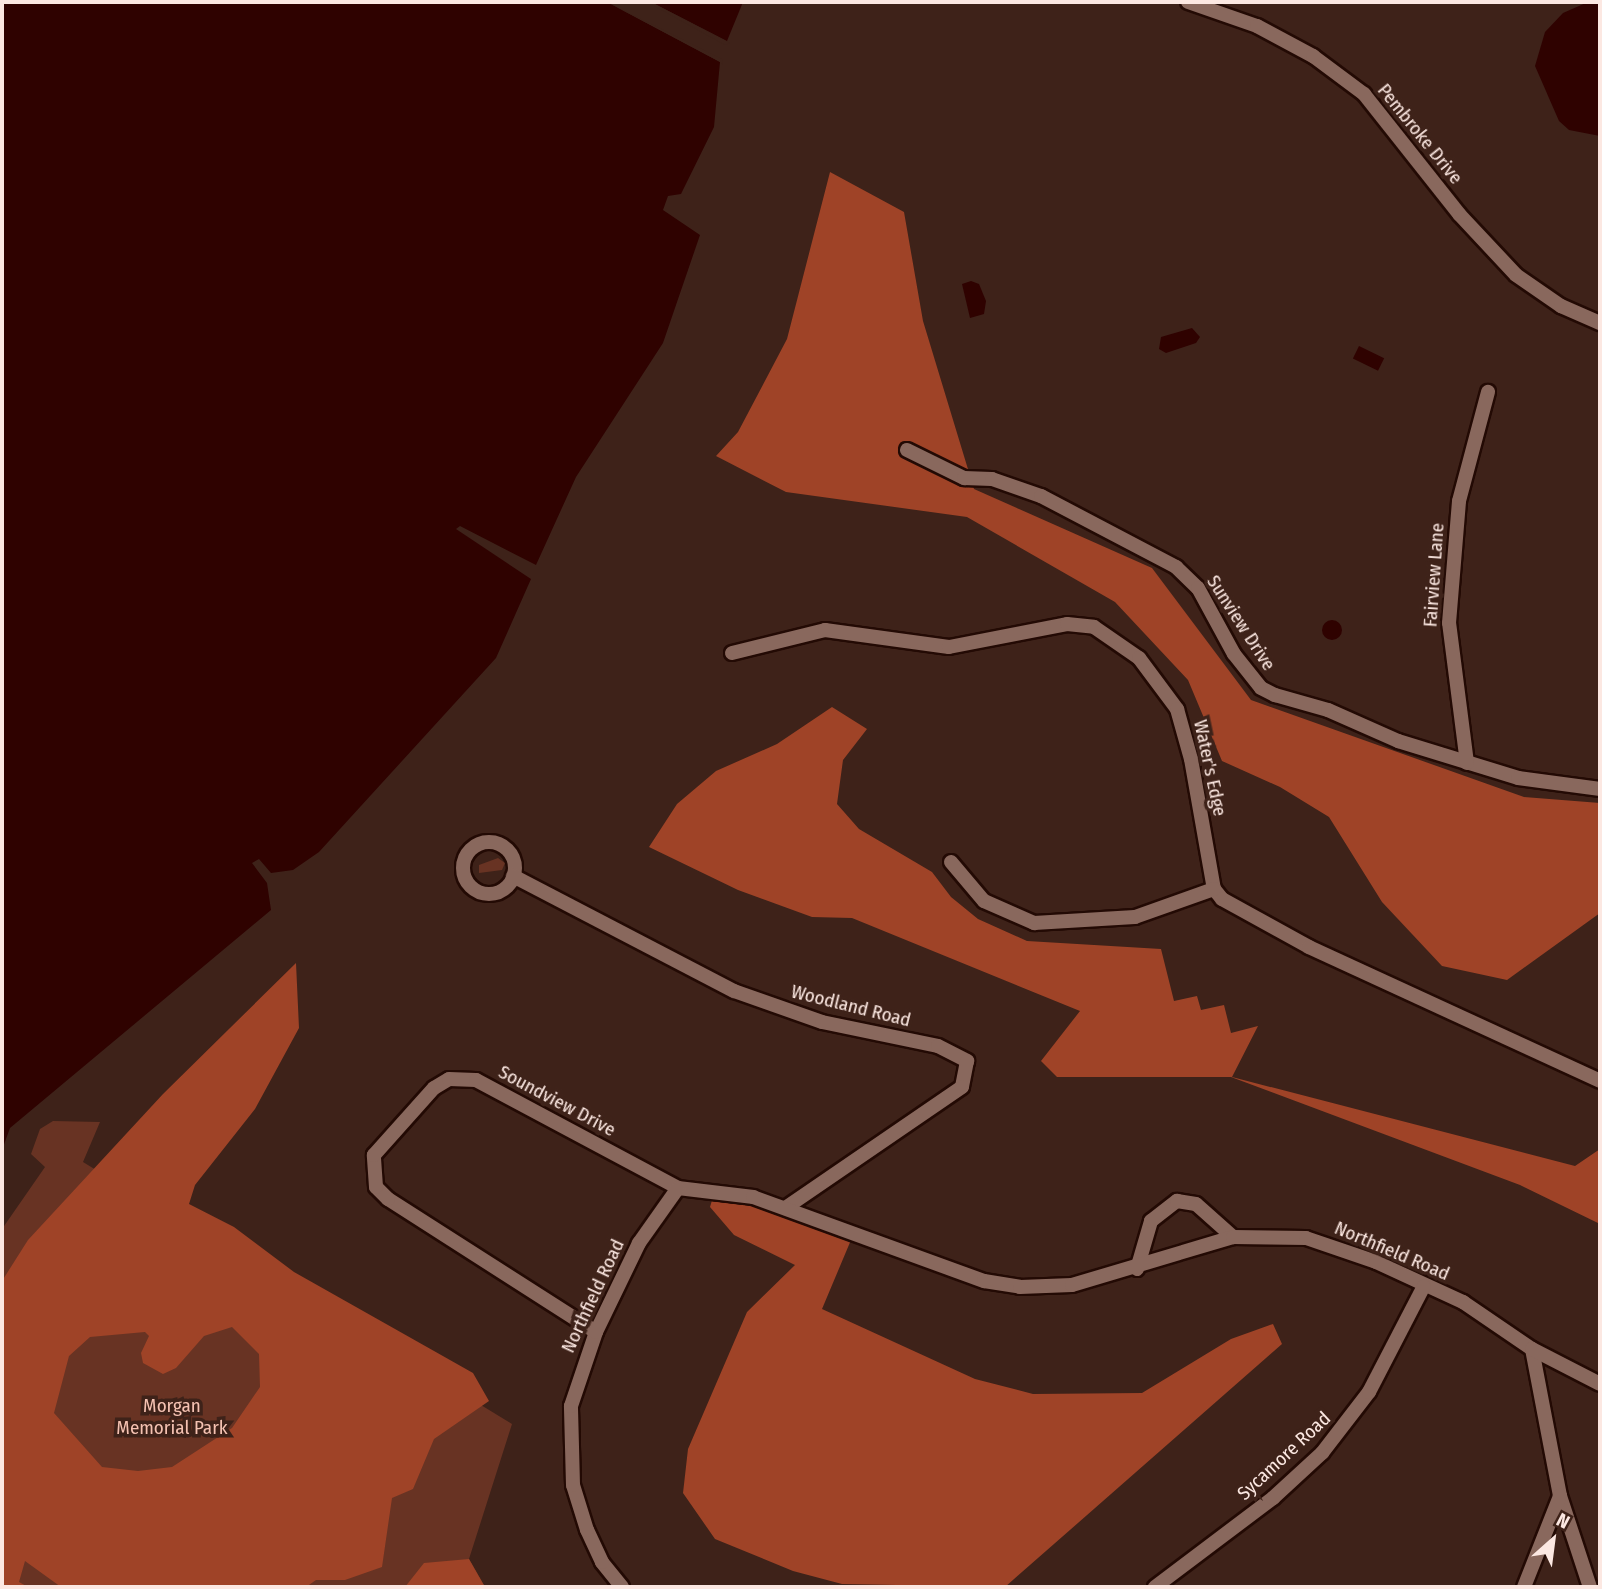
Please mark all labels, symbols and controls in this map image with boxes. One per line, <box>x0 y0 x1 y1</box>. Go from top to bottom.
street label: Pembroke Drive <box>1373 79 1467 189</box>
street label: Fairview Lane <box>1419 522 1449 628</box>
street label: Sunview Drive <box>1202 571 1280 675</box>
street label: Water's Edge <box>1189 718 1231 818</box>
street label: Woodland Road <box>789 980 913 1032</box>
street label: Soundview Drive <box>495 1061 619 1141</box>
street label: Northfield Road <box>1331 1217 1453 1285</box>
street label: Northfield Road <box>557 1236 629 1356</box>
park label: Morgan Memorial Park <box>116 1395 228 1439</box>
street label: Sycamore Road <box>1233 1407 1335 1505</box>
north arrow <box>1518 1505 1588 1575</box>
text: N <box>1553 1508 1574 1534</box>

